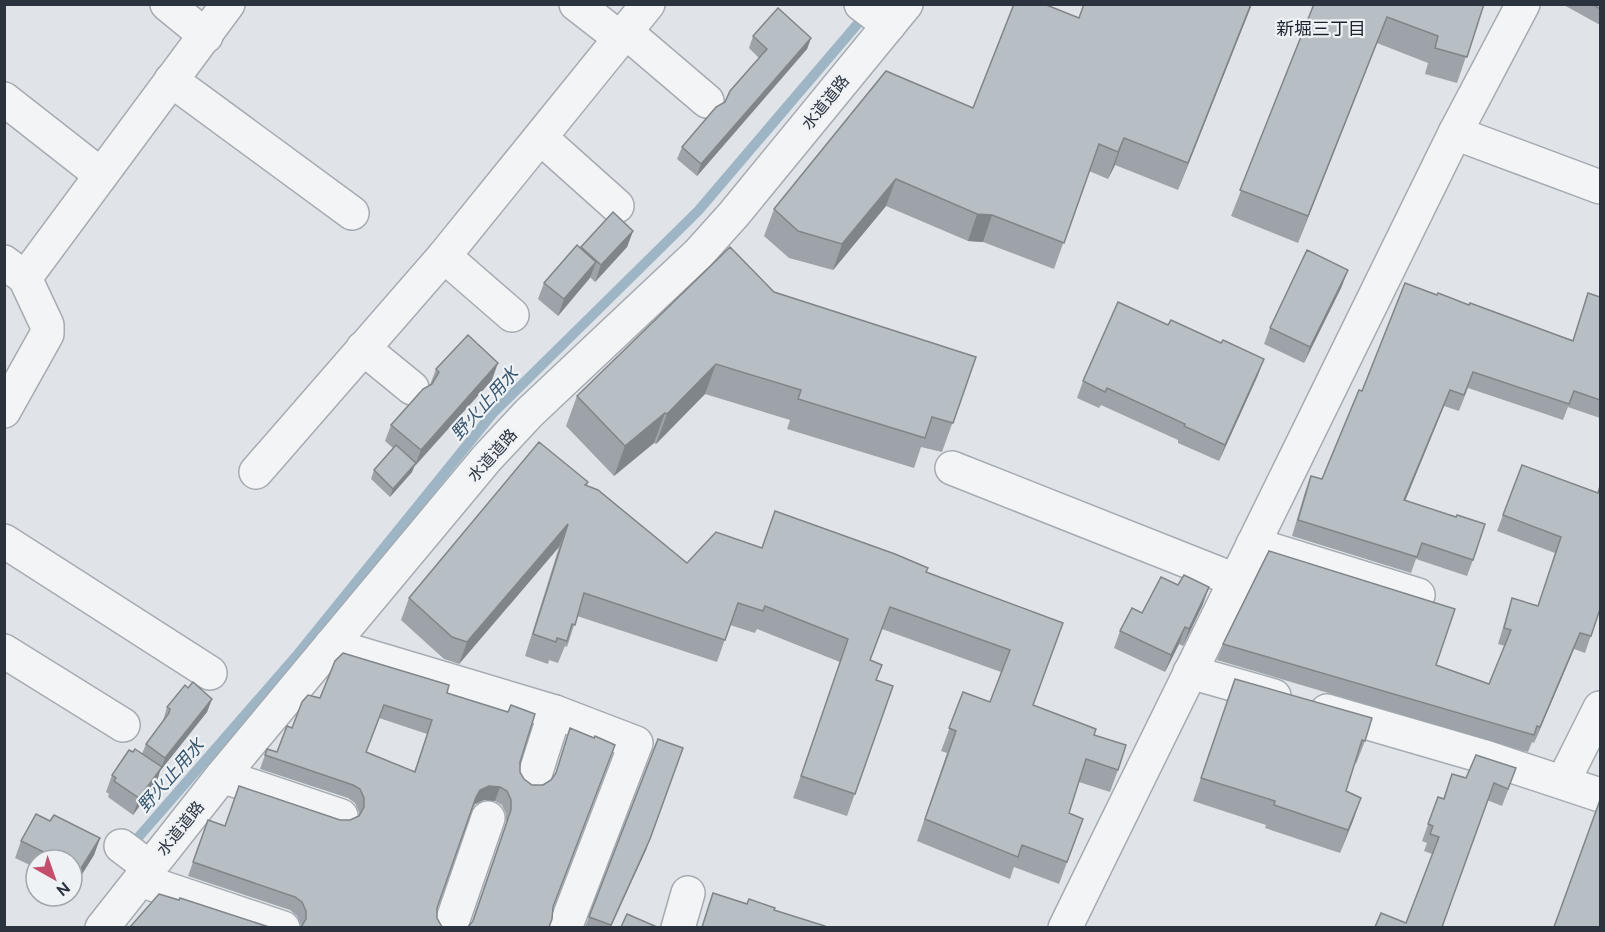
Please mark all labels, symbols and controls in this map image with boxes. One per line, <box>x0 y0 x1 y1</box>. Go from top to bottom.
district label: 新堀三丁目 <box>1276 18 1366 38</box>
street label: 水道道路 <box>798 71 852 133</box>
water label: 野火止用水 <box>446 361 523 443</box>
street label: 水道道路 <box>464 425 520 485</box>
water label: 野火止用水 <box>133 733 208 816</box>
street label: 水道道路 <box>153 797 207 859</box>
north arrow <box>24 848 84 908</box>
text: N <box>53 879 74 900</box>

